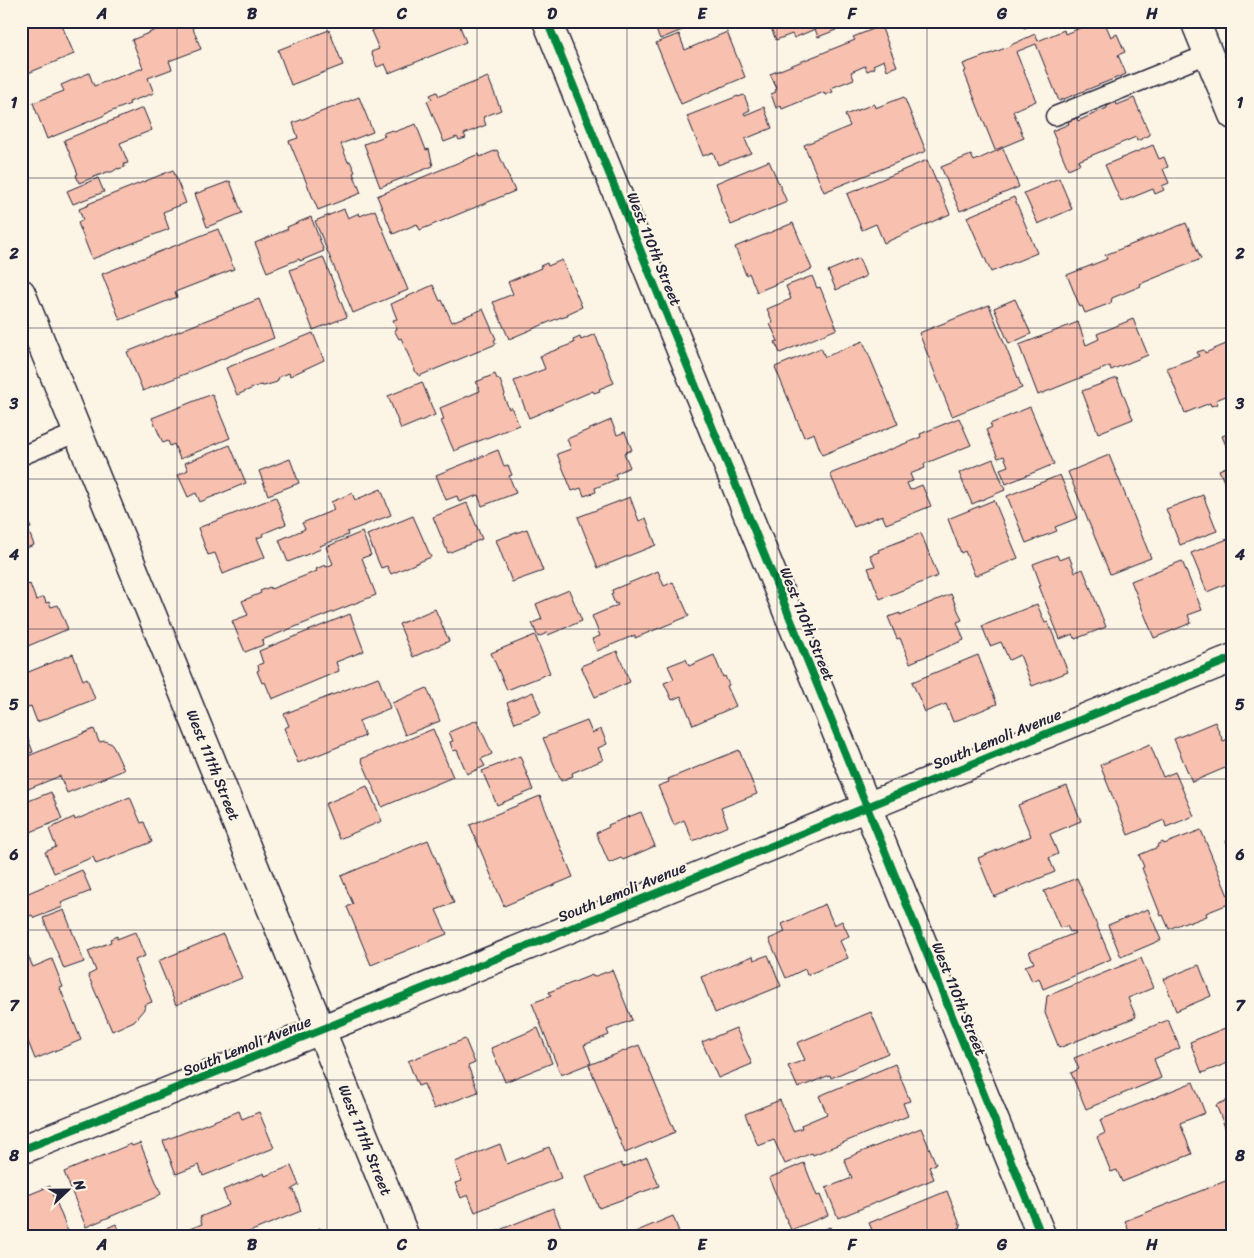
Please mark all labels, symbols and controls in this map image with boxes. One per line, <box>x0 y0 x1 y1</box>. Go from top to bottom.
text: A <box>96 0 107 28</box>
text: B <box>247 0 258 28</box>
text: C <box>396 0 408 28</box>
text: D <box>547 0 557 28</box>
text: E <box>698 0 708 28</box>
text: F <box>847 0 858 28</box>
text: G <box>996 0 1008 28</box>
text: H <box>1145 0 1158 28</box>
text: 1 <box>11 88 18 117</box>
text: 1 <box>1237 88 1244 117</box>
street label: West 110th Street <box>619 188 689 310</box>
text: 2 <box>8 239 19 268</box>
text: 2 <box>1234 239 1245 268</box>
text: 3 <box>9 389 19 418</box>
text: 3 <box>1235 389 1245 418</box>
text: 4 <box>8 540 19 569</box>
text: 4 <box>1234 540 1245 569</box>
street label: West 110th Street <box>772 563 842 685</box>
text: 5 <box>9 690 19 719</box>
text: 5 <box>1235 690 1245 719</box>
street label: South Lemoli Avenue <box>929 701 1066 777</box>
street label: West 111th Street <box>179 705 247 825</box>
text: 6 <box>8 840 19 869</box>
text: 6 <box>1234 840 1245 869</box>
street label: South Lemoli Avenue <box>554 854 691 930</box>
street label: West 110th Street <box>924 938 994 1060</box>
text: 7 <box>9 991 20 1020</box>
text: 7 <box>1235 991 1246 1020</box>
street label: South Lemoli Avenue <box>179 1008 316 1084</box>
street label: West 111th Street <box>331 1080 399 1200</box>
text: 8 <box>8 1141 19 1170</box>
text: 8 <box>1234 1141 1245 1170</box>
north arrow <box>42 1166 92 1216</box>
text: N <box>66 1175 93 1195</box>
text: A <box>96 1230 107 1258</box>
text: B <box>247 1230 258 1258</box>
text: C <box>396 1230 408 1258</box>
text: D <box>547 1230 557 1258</box>
text: E <box>698 1230 708 1258</box>
text: F <box>847 1230 858 1258</box>
text: G <box>996 1230 1008 1258</box>
text: H <box>1145 1230 1158 1258</box>

